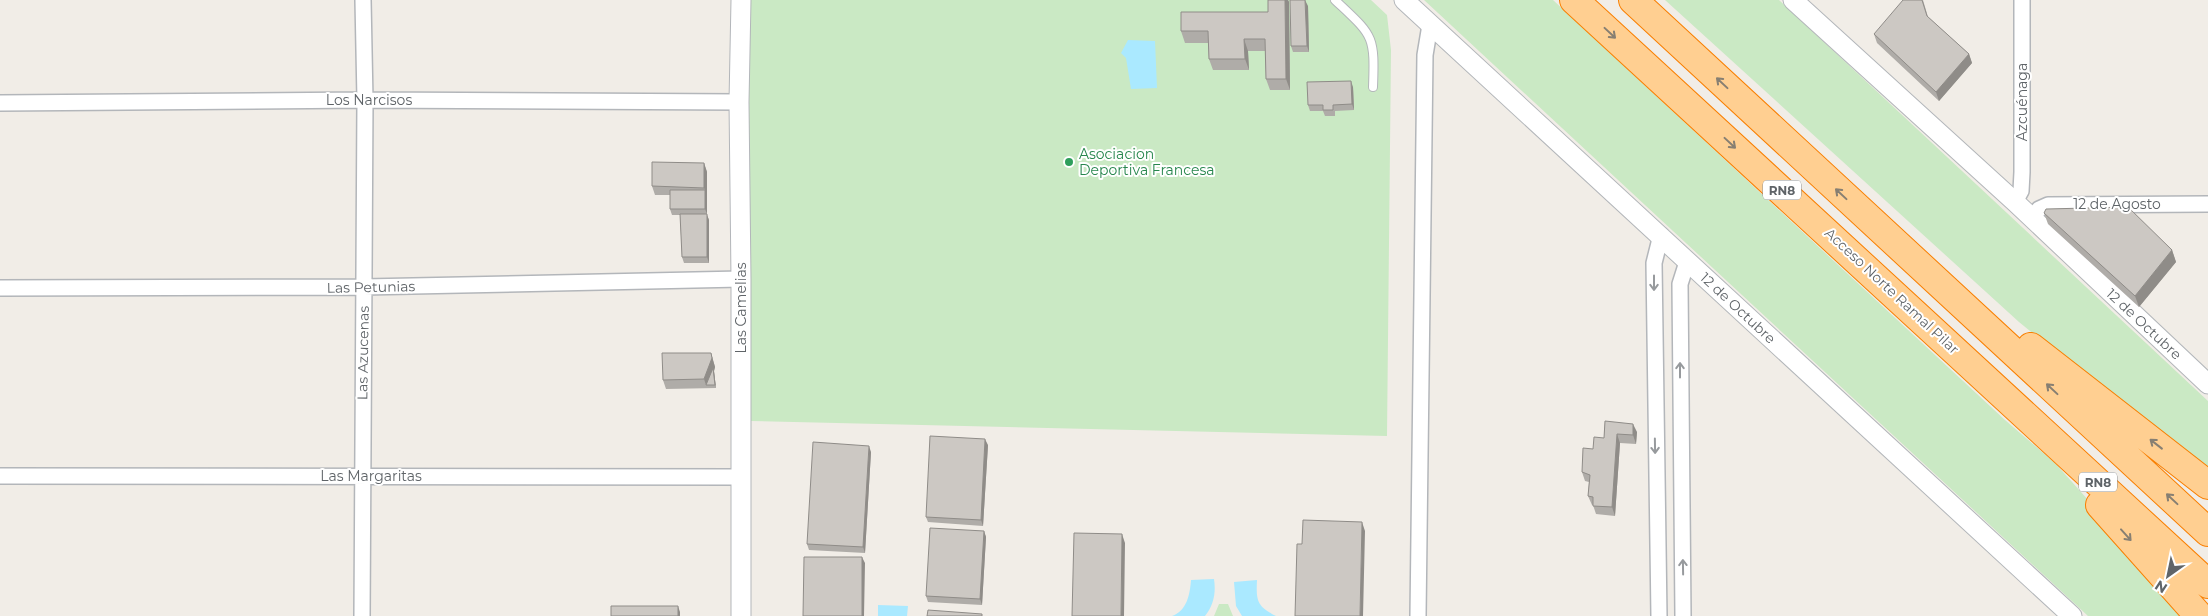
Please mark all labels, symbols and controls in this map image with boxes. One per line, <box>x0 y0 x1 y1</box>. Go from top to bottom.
one-way arrow <box>1604 27 1617 39</box>
street label: Azcuénaga <box>2013 63 2031 141</box>
one-way arrow <box>1715 77 1728 89</box>
street label: Los Narcisos <box>326 91 412 109</box>
one-way arrow <box>1724 137 1736 149</box>
place label: Asociacion Deportiva Francesa <box>1079 145 1215 179</box>
marker: Asociacion Deportiva Francesa <box>1063 156 1075 168</box>
road number: RN8 <box>1763 180 1801 200</box>
one-way arrow <box>1834 188 1847 200</box>
street label: 12 de Agosto <box>2073 195 2161 213</box>
street label: Acceso Norte Ramal Pilar <box>1821 224 1963 358</box>
street label: Las Camelias <box>732 262 750 354</box>
street label: 12 de Octubre <box>1697 269 1779 347</box>
one-way arrow <box>1649 275 1659 291</box>
street label: Las Petunias <box>326 277 416 297</box>
street label: 12 de Octubre <box>2103 285 2185 363</box>
street label: Las Azucenas <box>353 306 373 400</box>
one-way arrow <box>1675 362 1685 378</box>
one-way arrow <box>2046 383 2059 395</box>
one-way arrow <box>1650 438 1660 454</box>
one-way arrow <box>2149 439 2163 449</box>
street label: Las Margaritas <box>320 467 422 485</box>
road number: RN8 <box>2079 472 2117 492</box>
one-way arrow <box>2166 493 2179 504</box>
one-way arrow <box>2120 528 2132 541</box>
north arrow <box>2143 551 2193 601</box>
one-way arrow <box>1678 560 1688 576</box>
text: N <box>2151 576 2171 598</box>

